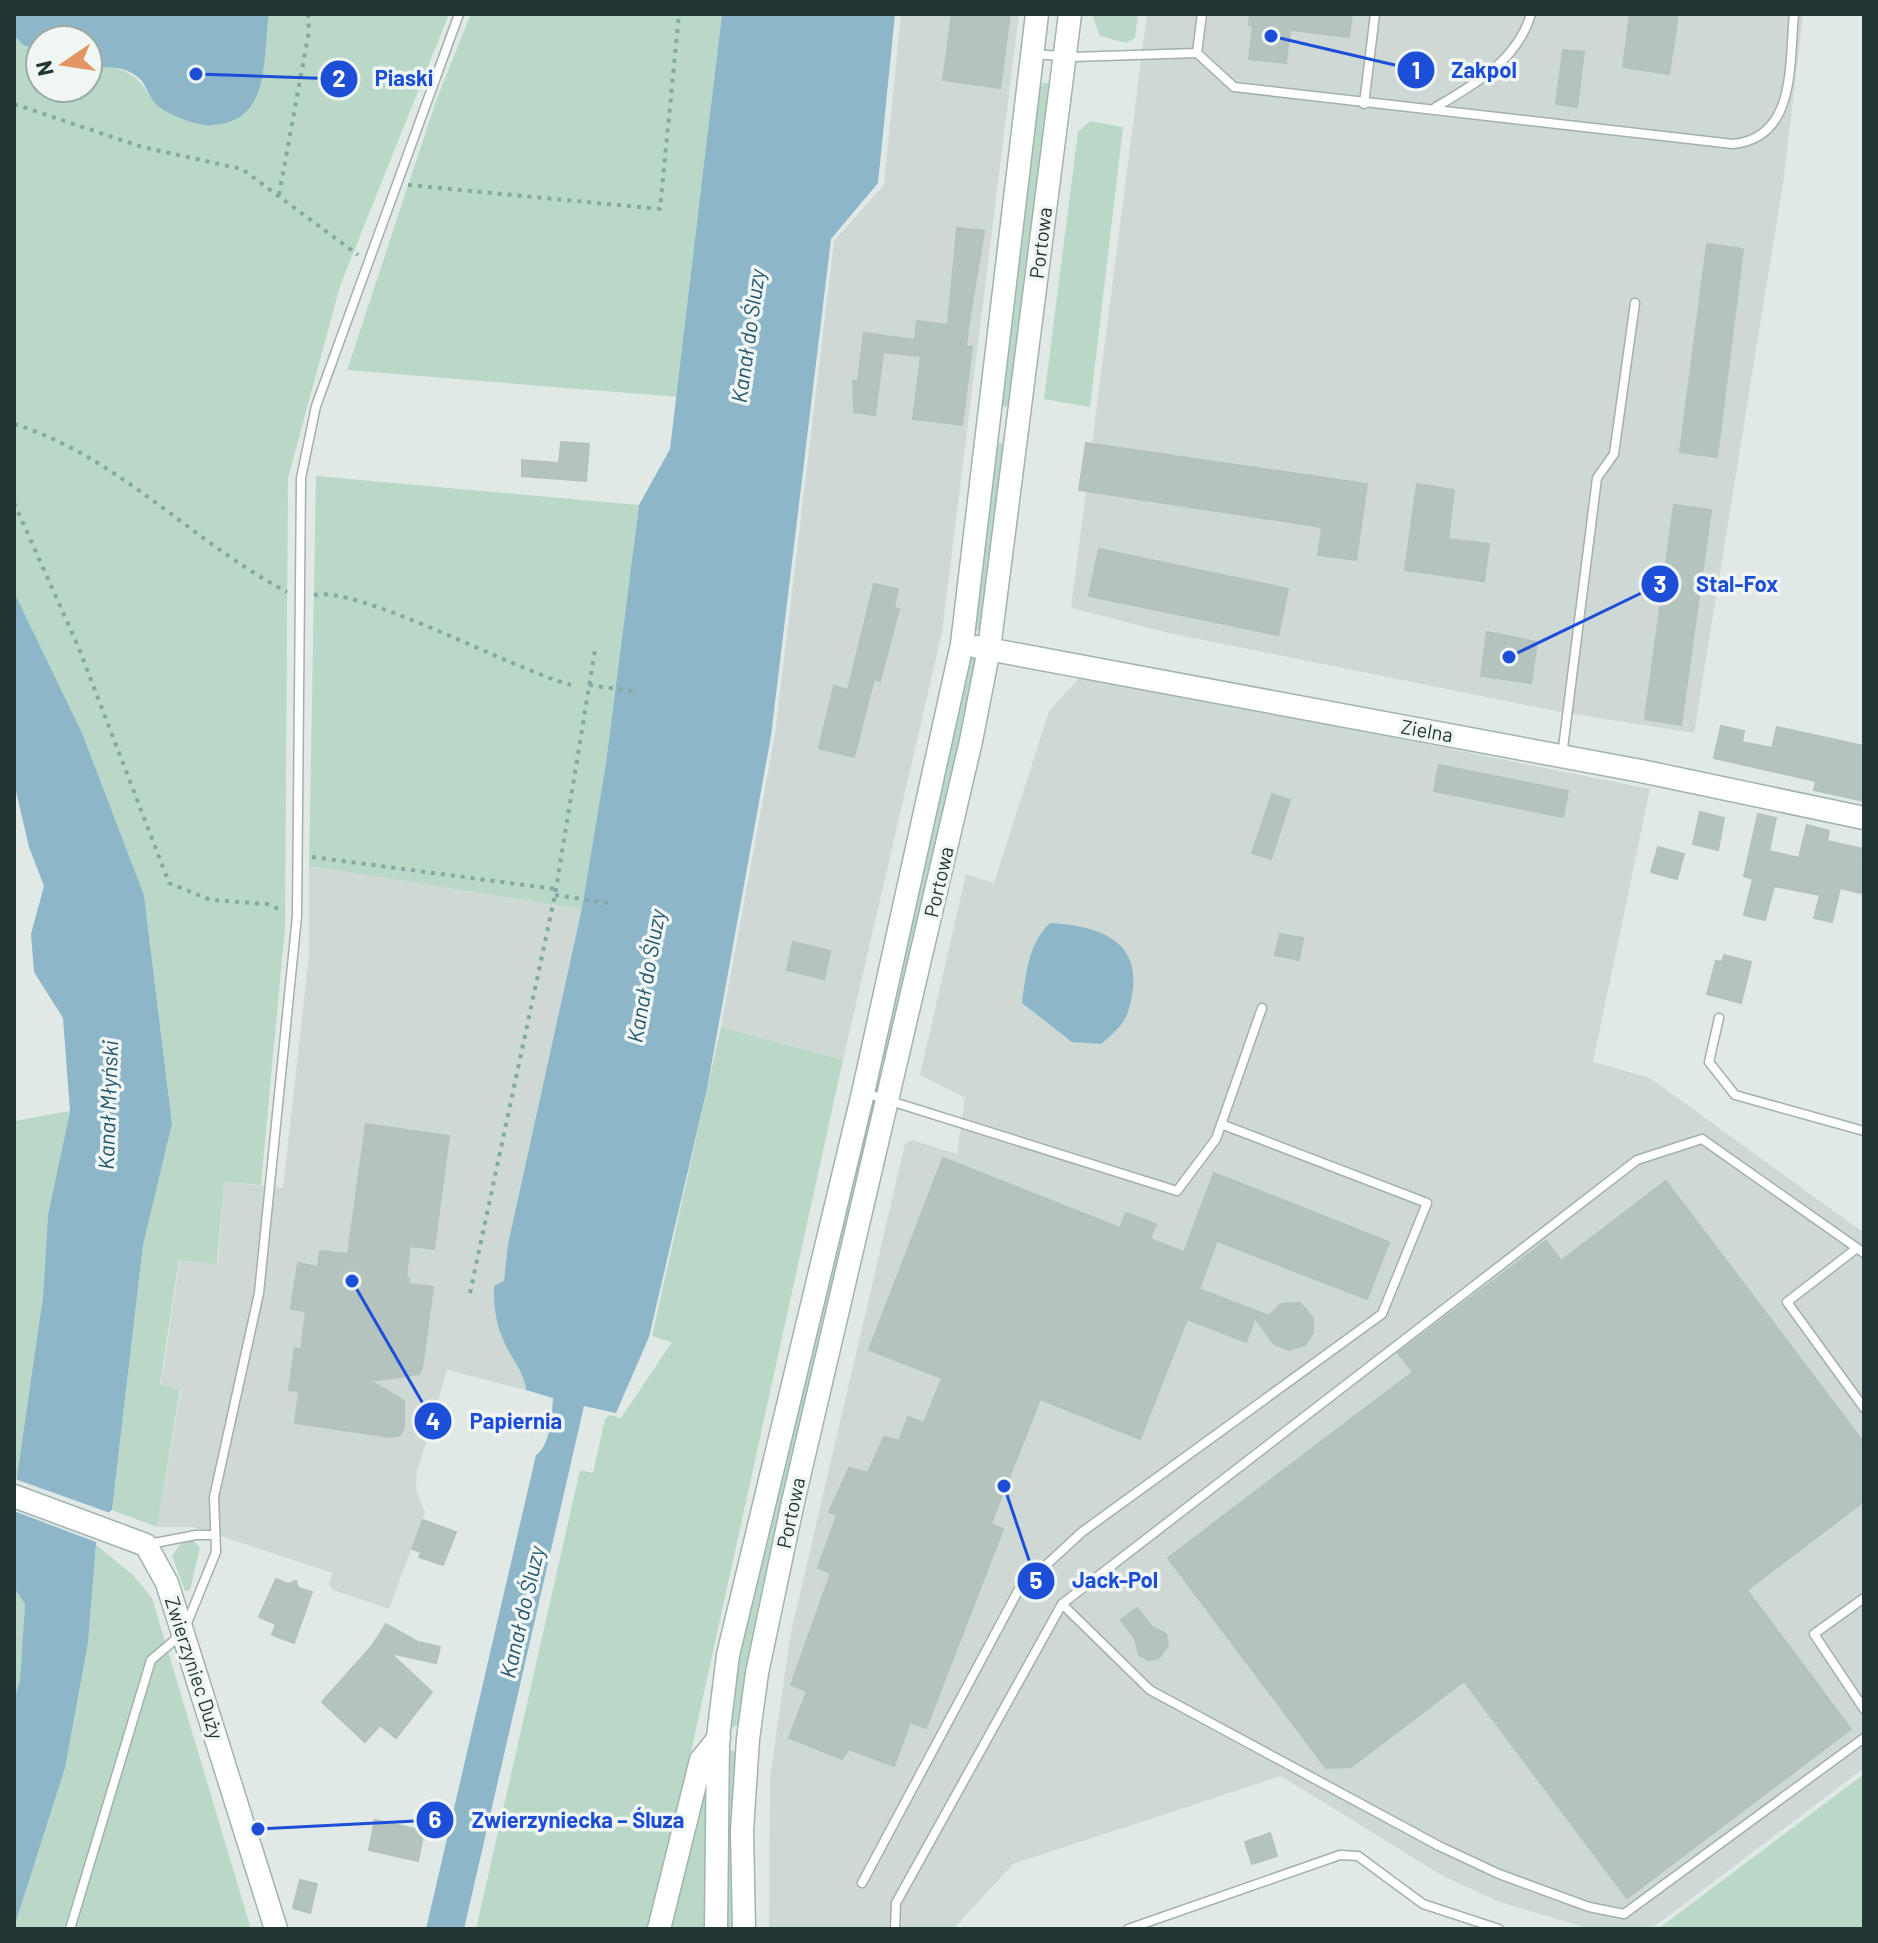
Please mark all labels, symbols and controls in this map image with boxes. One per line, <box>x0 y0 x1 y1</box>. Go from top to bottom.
north arrow <box>24 24 104 104</box>
callout: Zakpol <box>1396 47 1533 93</box>
text: 1 <box>1412 55 1420 84</box>
callout: Piaski <box>319 56 450 102</box>
text: Zakpol <box>1451 56 1517 82</box>
text: N <box>29 59 58 79</box>
text: 2 <box>332 63 346 92</box>
text: Piaski <box>375 64 433 90</box>
street label: Portowa <box>1024 206 1056 280</box>
water label: Kanał do Śluzy <box>725 266 769 404</box>
callout: Stal-Fox <box>1640 561 1794 607</box>
text: 3 <box>1654 569 1666 598</box>
text: Stal-Fox <box>1696 570 1778 596</box>
street label: Zielna <box>1399 714 1455 746</box>
street label: Portowa <box>918 844 958 919</box>
water label: Kanał do Śluzy <box>621 906 670 1044</box>
water label: Kanał Młyński <box>92 1039 122 1170</box>
callout: Papiernia <box>413 1398 578 1444</box>
text: 4 <box>426 1406 440 1435</box>
text: Papiernia <box>470 1407 562 1433</box>
street label: Portowa <box>771 1475 809 1550</box>
water label: Kanał do Śluzy <box>493 1542 549 1680</box>
callout: Jack-Pol <box>1016 1558 1174 1604</box>
text: 5 <box>1030 1565 1043 1594</box>
text: Jack-Pol <box>1072 1566 1158 1592</box>
street label: Zwierzyniec Duży <box>161 1593 229 1742</box>
callout: Zwierzyniecka – Śluza <box>415 1797 700 1843</box>
text: 6 <box>429 1804 442 1833</box>
text: Zwierzyniecka – Śluza <box>472 1806 684 1832</box>

